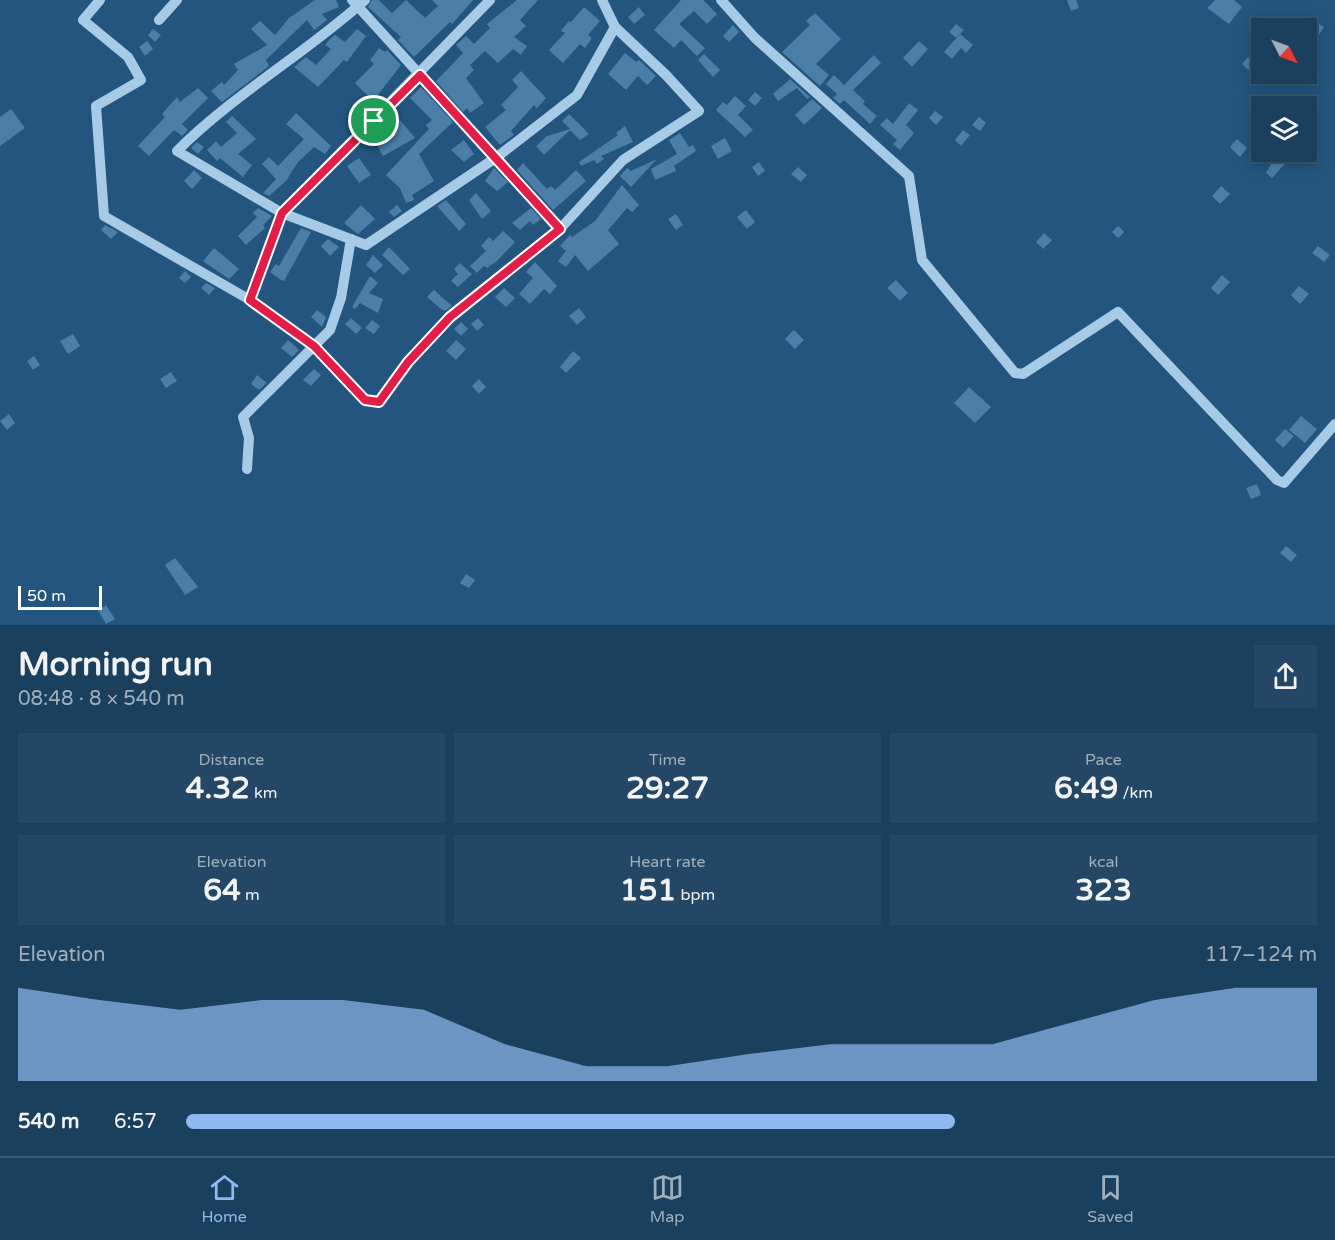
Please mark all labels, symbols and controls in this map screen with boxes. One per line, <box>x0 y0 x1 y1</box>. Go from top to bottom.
north arrow <box>1251 18 1317 84</box>
map controls <box>1251 18 1317 162</box>
pin <box>348 95 399 146</box>
button: layers <box>1251 96 1317 162</box>
icon: arrive <box>357 104 390 137</box>
scale bar <box>18 583 102 610</box>
text: 50 m <box>27 586 66 606</box>
text: Morning run <box>18 645 213 684</box>
button: share <box>1254 645 1317 708</box>
text: 08:48 · 8 × 540 m <box>18 687 185 711</box>
text: Distance <box>199 750 264 770</box>
text: Time <box>649 750 686 770</box>
text: Pace <box>1085 750 1122 770</box>
text: 4.32 <box>186 770 250 807</box>
text: 29:27 <box>626 770 709 807</box>
text: 6:49 <box>1054 770 1118 807</box>
text: km <box>250 783 277 803</box>
text: /km <box>1118 783 1153 803</box>
text: Elevation <box>197 852 266 872</box>
text: Heart rate <box>629 852 706 872</box>
text: kcal <box>1088 852 1119 872</box>
text: 64 <box>203 872 241 909</box>
text: 151 <box>620 872 676 909</box>
text: 323 <box>1075 872 1132 909</box>
text: m <box>241 885 260 905</box>
text: bpm <box>676 885 715 905</box>
text: Elevation <box>18 943 105 967</box>
text: 117–124 m <box>1205 943 1317 967</box>
text: 540 m <box>18 1110 79 1134</box>
text: 6:57 <box>114 1110 157 1134</box>
tab: Home <box>201 1171 247 1227</box>
tab: Map <box>650 1171 684 1227</box>
tab: Saved <box>1087 1171 1133 1227</box>

